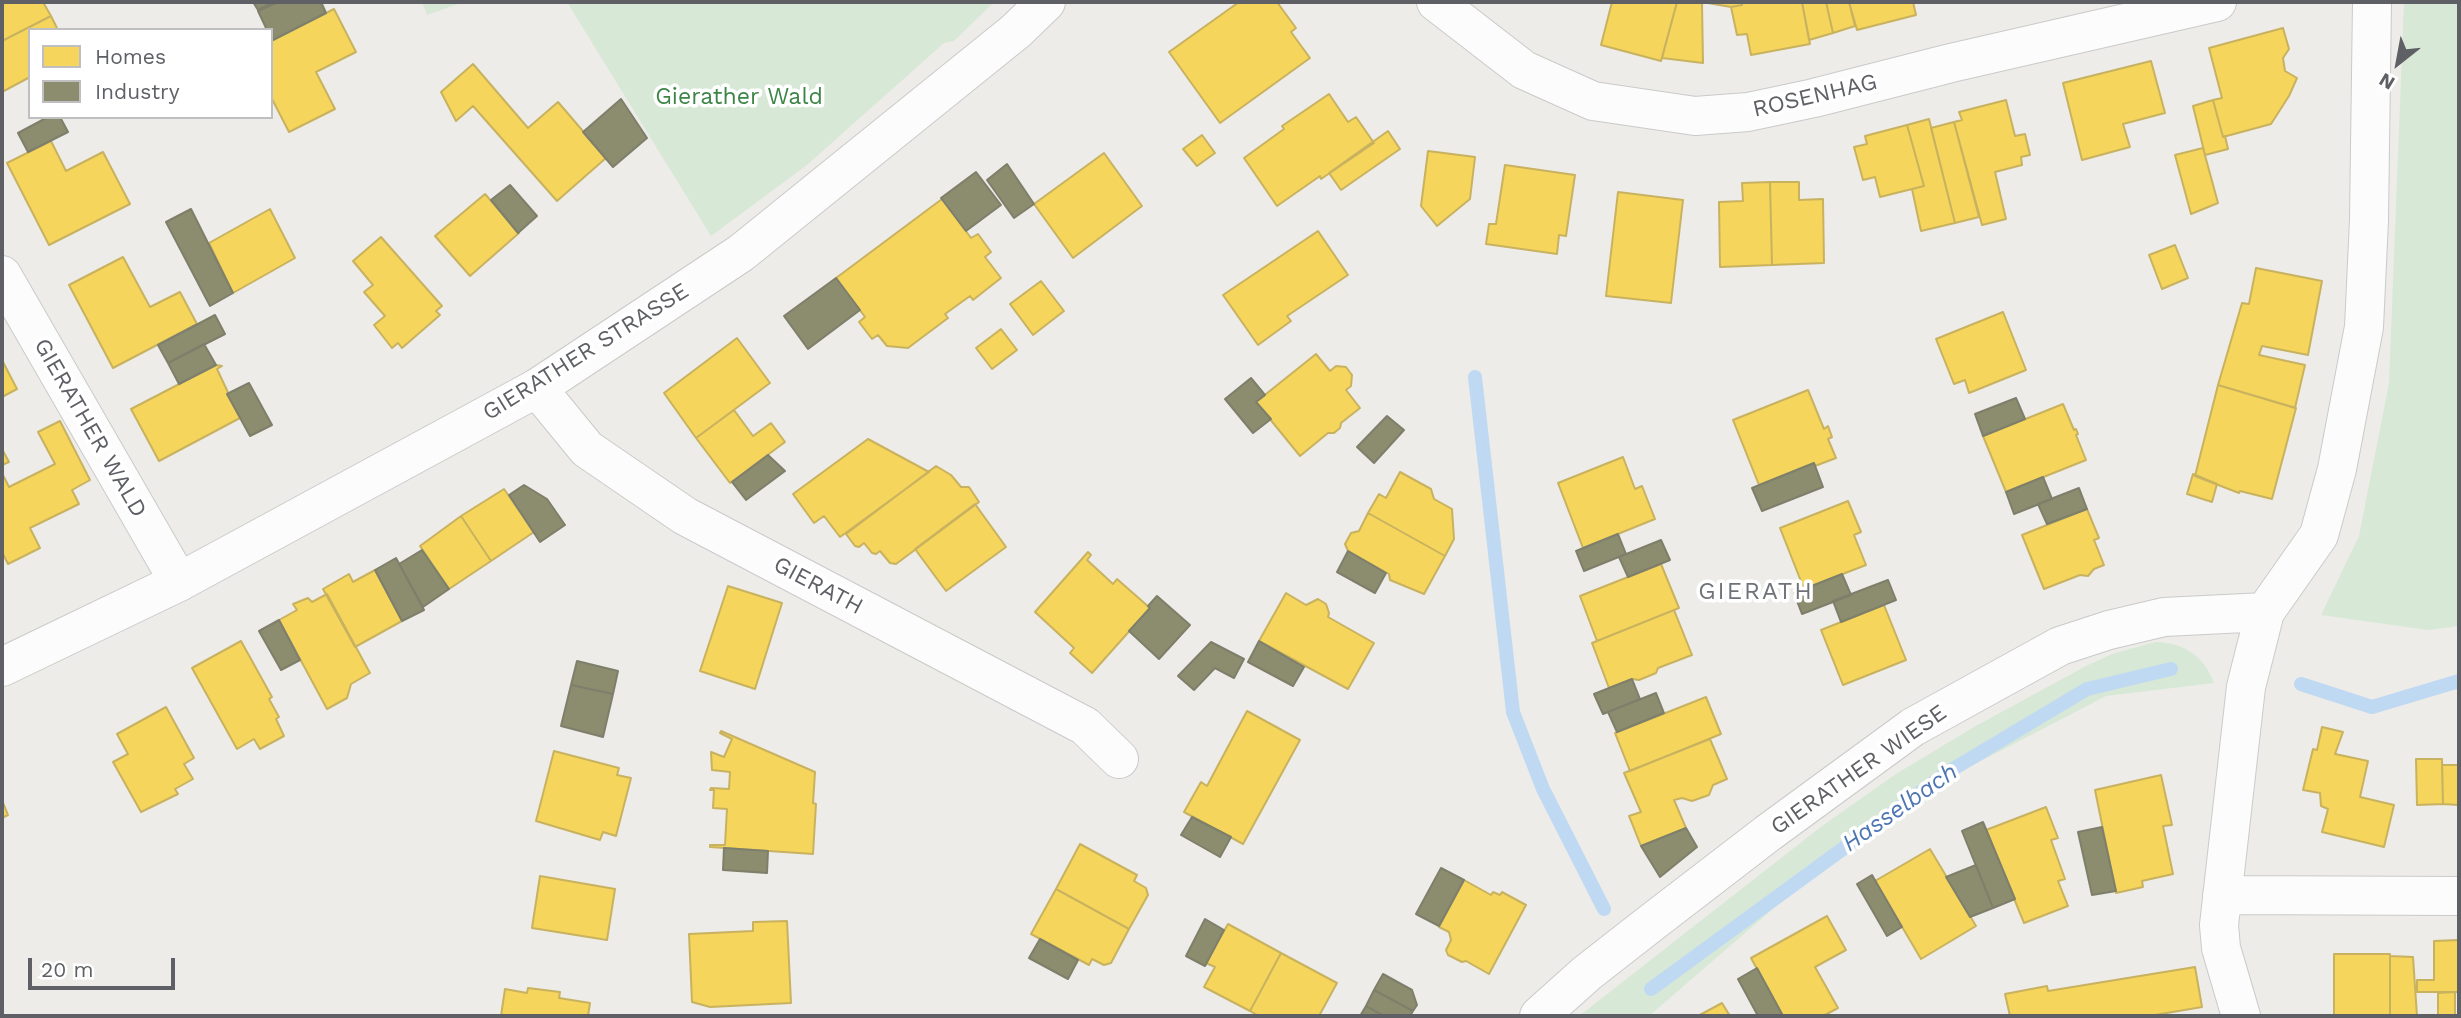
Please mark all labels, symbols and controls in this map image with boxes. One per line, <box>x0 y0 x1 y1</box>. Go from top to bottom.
legend <box>28 28 273 119</box>
north arrow <box>2363 28 2433 98</box>
text: Homes <box>95 44 166 69</box>
street label: ROSENHAG <box>1750 68 1880 124</box>
text: N <box>2375 68 2399 95</box>
text: Industry <box>95 79 180 104</box>
park label: Gierather Wald <box>655 83 823 111</box>
street label: GIERATHER STRASSE <box>478 277 694 427</box>
street label: GIERATHER WALD <box>28 334 152 522</box>
street label: GIERATH <box>769 551 867 621</box>
district label: GIERATH <box>1699 578 1813 606</box>
street label: GIERATHER WIESE <box>1766 699 1952 841</box>
water label: Hasselbach <box>1837 758 1963 858</box>
scale bar <box>32 944 178 988</box>
text: 20 m <box>41 957 93 982</box>

